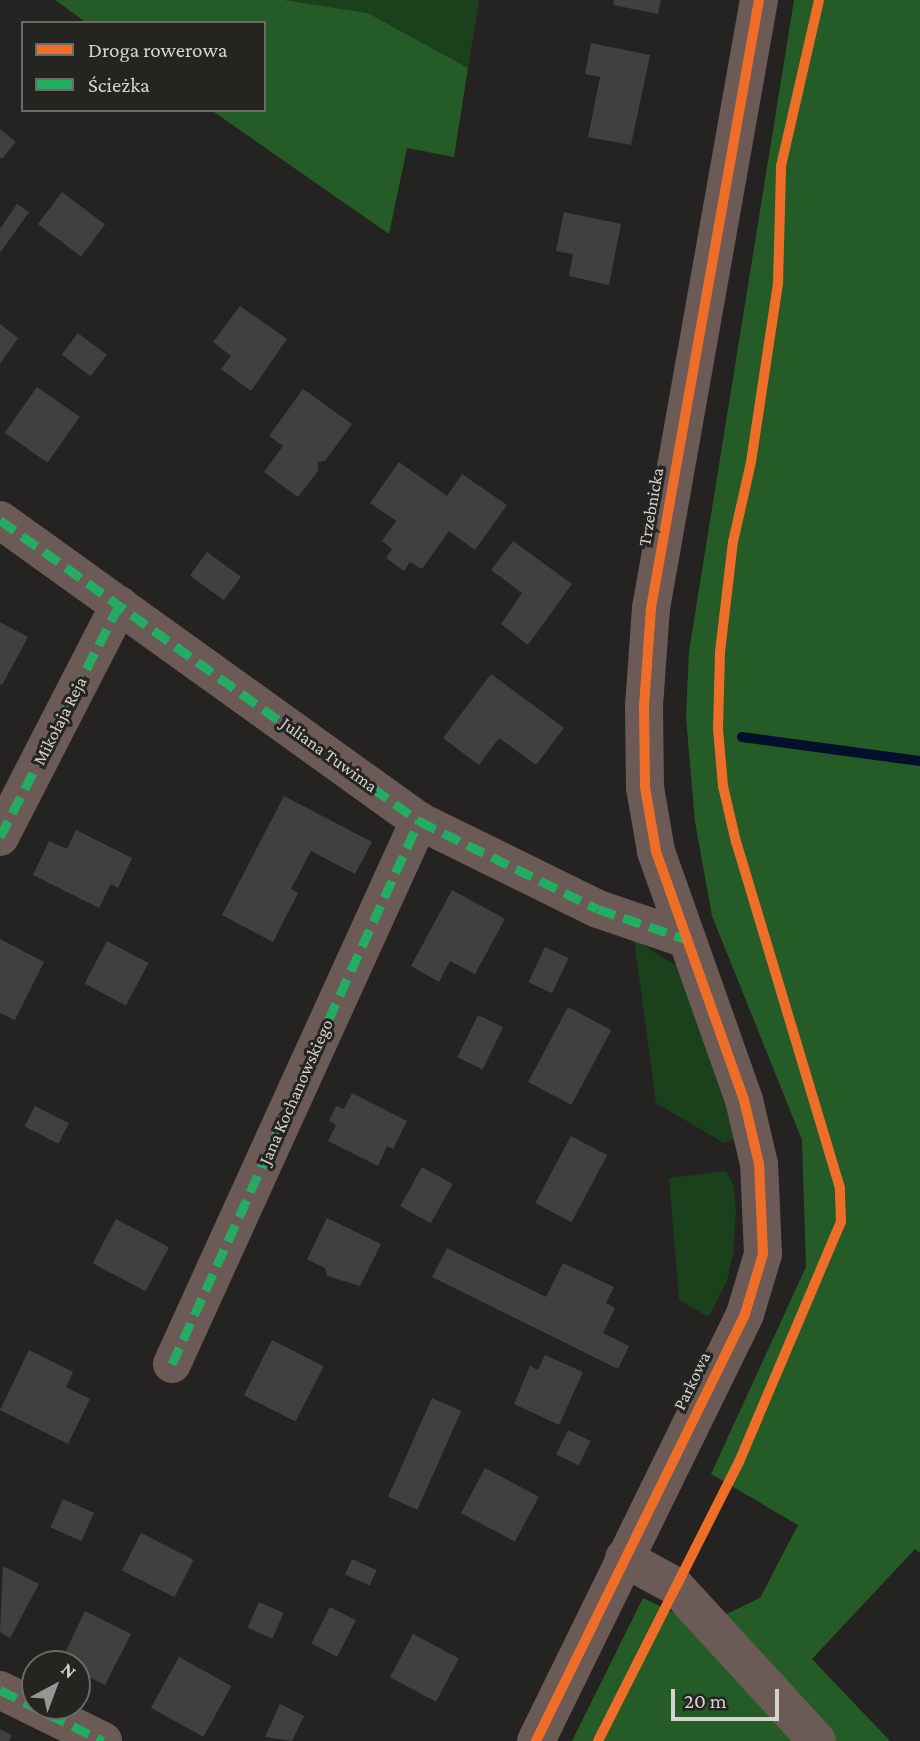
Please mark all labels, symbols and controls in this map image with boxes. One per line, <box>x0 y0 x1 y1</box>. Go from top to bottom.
legend <box>21 21 266 112</box>
text: Droga rowerowa <box>88 38 227 62</box>
text: Ścieżka <box>88 73 150 97</box>
street label: Trzebnicka <box>633 466 669 548</box>
street label: Mikołaja Reja <box>28 673 92 769</box>
street label: Juliana Tuwima <box>276 713 382 797</box>
street label: Jana Kochanowskiego <box>254 1016 338 1168</box>
street label: Parkowa <box>669 1348 715 1414</box>
north arrow <box>21 1650 91 1720</box>
text: N <box>57 1658 81 1682</box>
scale bar <box>675 1674 783 1718</box>
text: 20 m <box>684 1689 727 1713</box>

